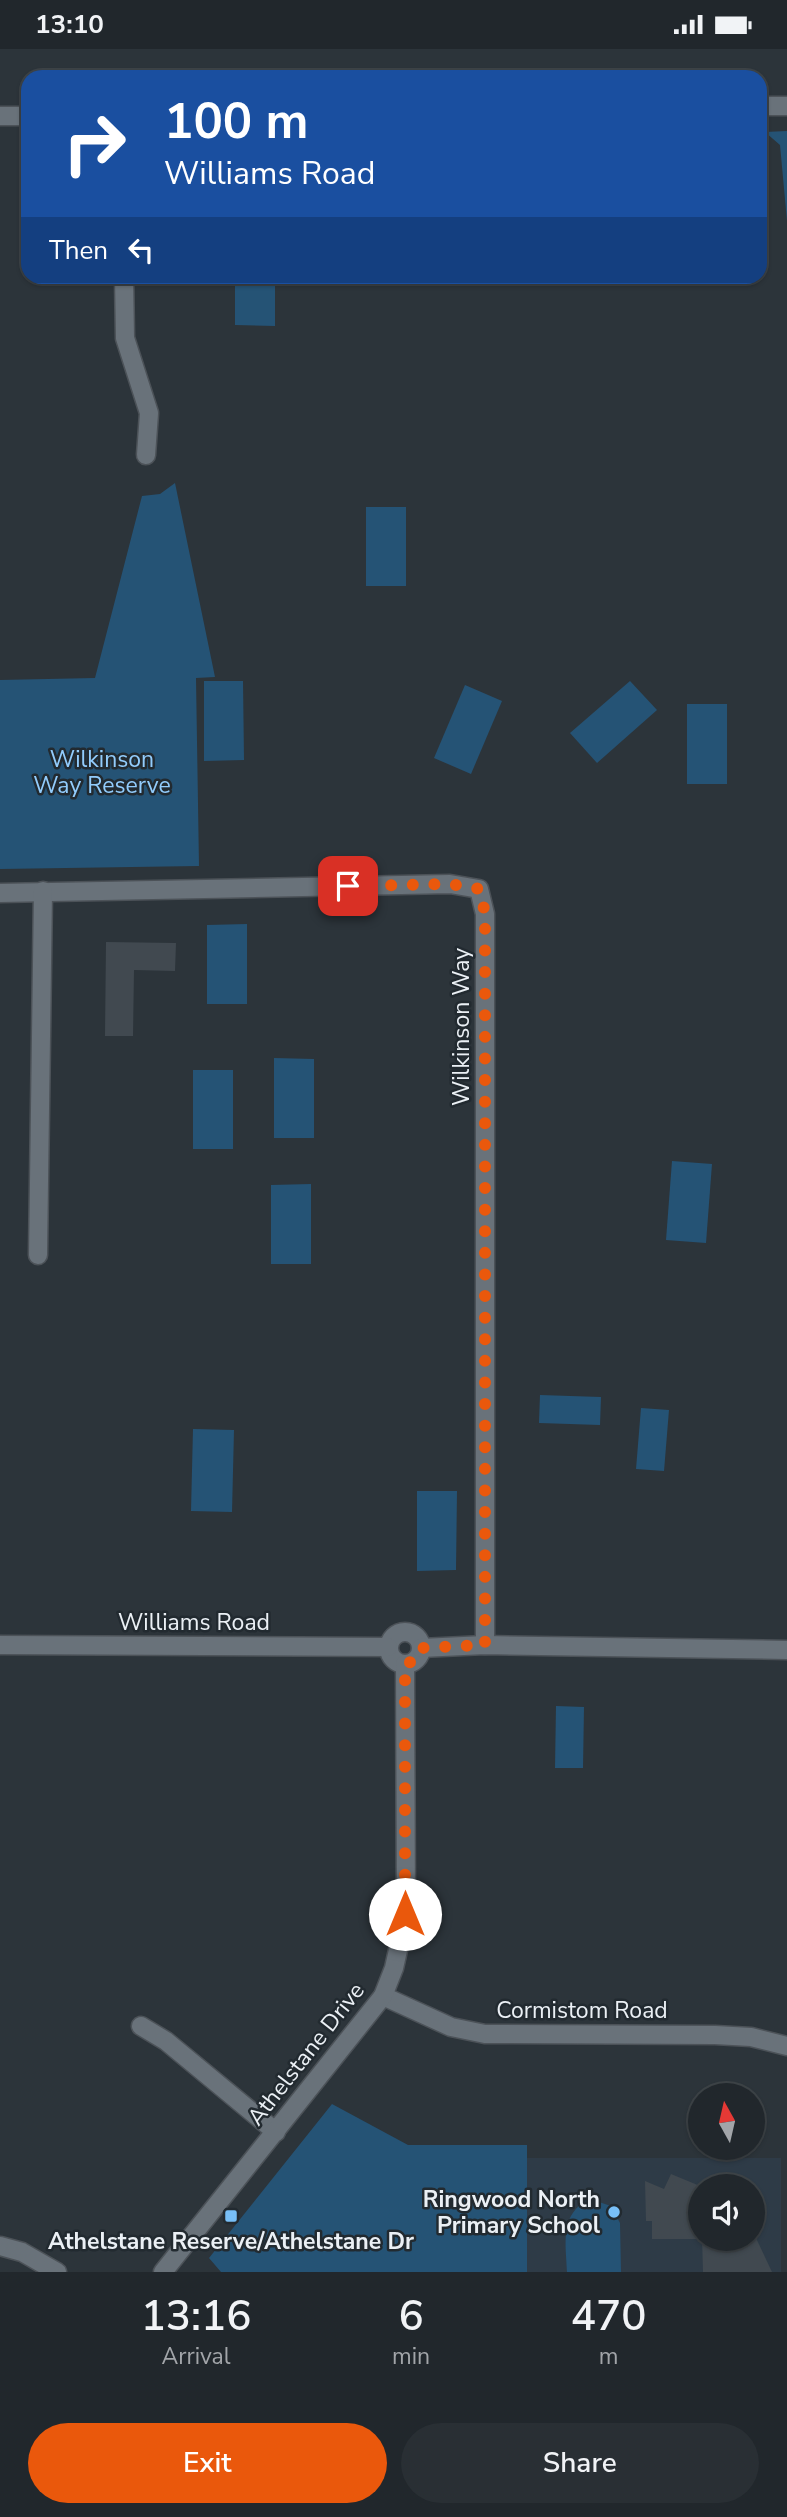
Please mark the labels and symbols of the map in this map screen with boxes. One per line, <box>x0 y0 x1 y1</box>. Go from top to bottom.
park label: Wilkinson Way Reserve <box>33 744 171 801</box>
pin <box>318 856 378 916</box>
street label: Wilkinson Way <box>446 948 477 1106</box>
street label: Williams Road <box>118 1607 270 1638</box>
position arrow <box>368 1877 442 1951</box>
street label: Athelstane Drive <box>240 1976 372 2132</box>
street label: Cormistom Road <box>496 1995 668 2026</box>
north arrow <box>688 2083 765 2159</box>
place label: Ringwood North Primary School <box>423 2184 601 2241</box>
marker: Ringwood North Primary School <box>606 2204 622 2220</box>
marker: Athelstane Reserve/Athelstane Dr <box>223 2208 239 2224</box>
place label: Athelstane Reserve/Athelstane Dr <box>48 2226 414 2257</box>

